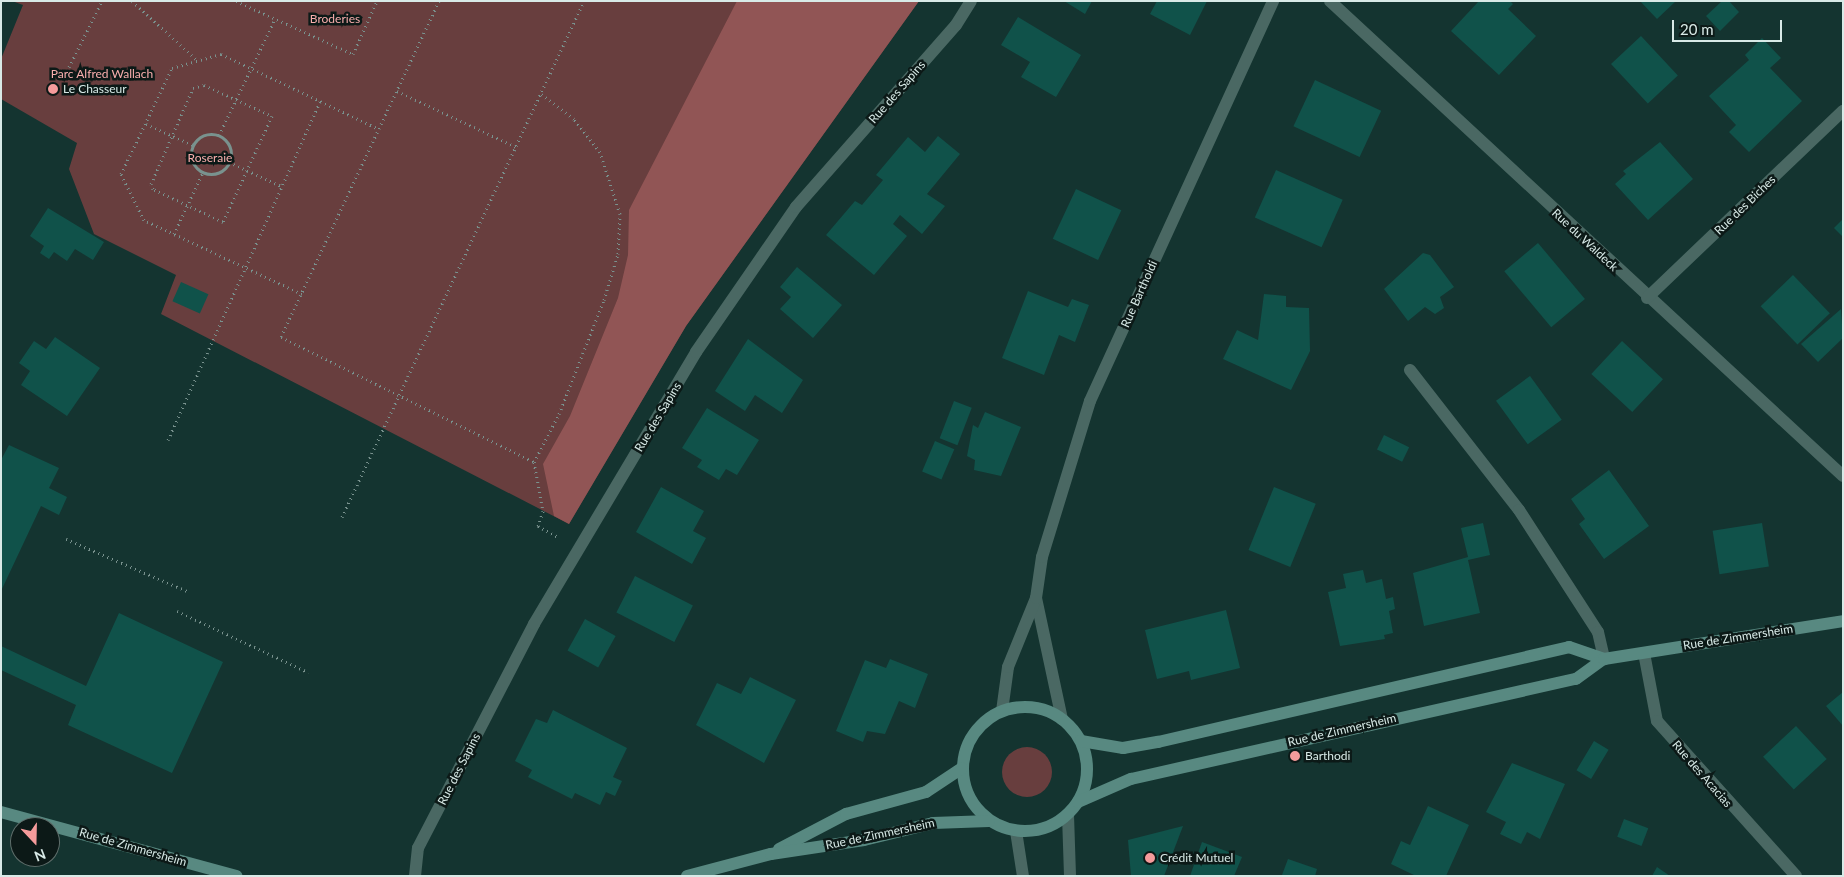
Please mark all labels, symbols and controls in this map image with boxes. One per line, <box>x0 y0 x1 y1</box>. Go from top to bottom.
scale bar <box>1674 10 1784 42</box>
park label: Broderies <box>310 12 360 26</box>
text: 20 m <box>1680 20 1714 38</box>
street label: Rue des Sapins <box>866 58 928 126</box>
park label: Parc Alfred Wallach <box>50 67 154 81</box>
place label: Le Chasseur <box>63 82 127 96</box>
marker: Le Chasseur <box>47 83 59 95</box>
park label: Roseraie <box>188 151 232 165</box>
street label: Rue des Biches <box>1712 172 1778 238</box>
street label: Rue du Waldeck <box>1549 206 1621 274</box>
street label: Rue Bartholdi <box>1118 258 1160 330</box>
street label: Rue des Sapins <box>632 380 684 454</box>
street label: Rue de Zimmersheim <box>1682 621 1794 653</box>
street label: Rue de Zimmersheim <box>1286 711 1398 749</box>
street label: Rue des Sapins <box>435 731 483 807</box>
street label: Rue des Acacias <box>1669 738 1735 810</box>
place label: Barthodi <box>1305 749 1350 763</box>
marker: Barthodi <box>1289 750 1301 762</box>
street label: Rue de Zimmersheim <box>824 815 936 853</box>
north arrow <box>10 817 60 867</box>
street label: Rue de Zimmersheim <box>78 825 188 869</box>
text: N <box>32 846 48 865</box>
place label: Crédit Mutuel <box>1160 851 1233 865</box>
marker: Crédit Mutuel <box>1144 852 1156 864</box>

